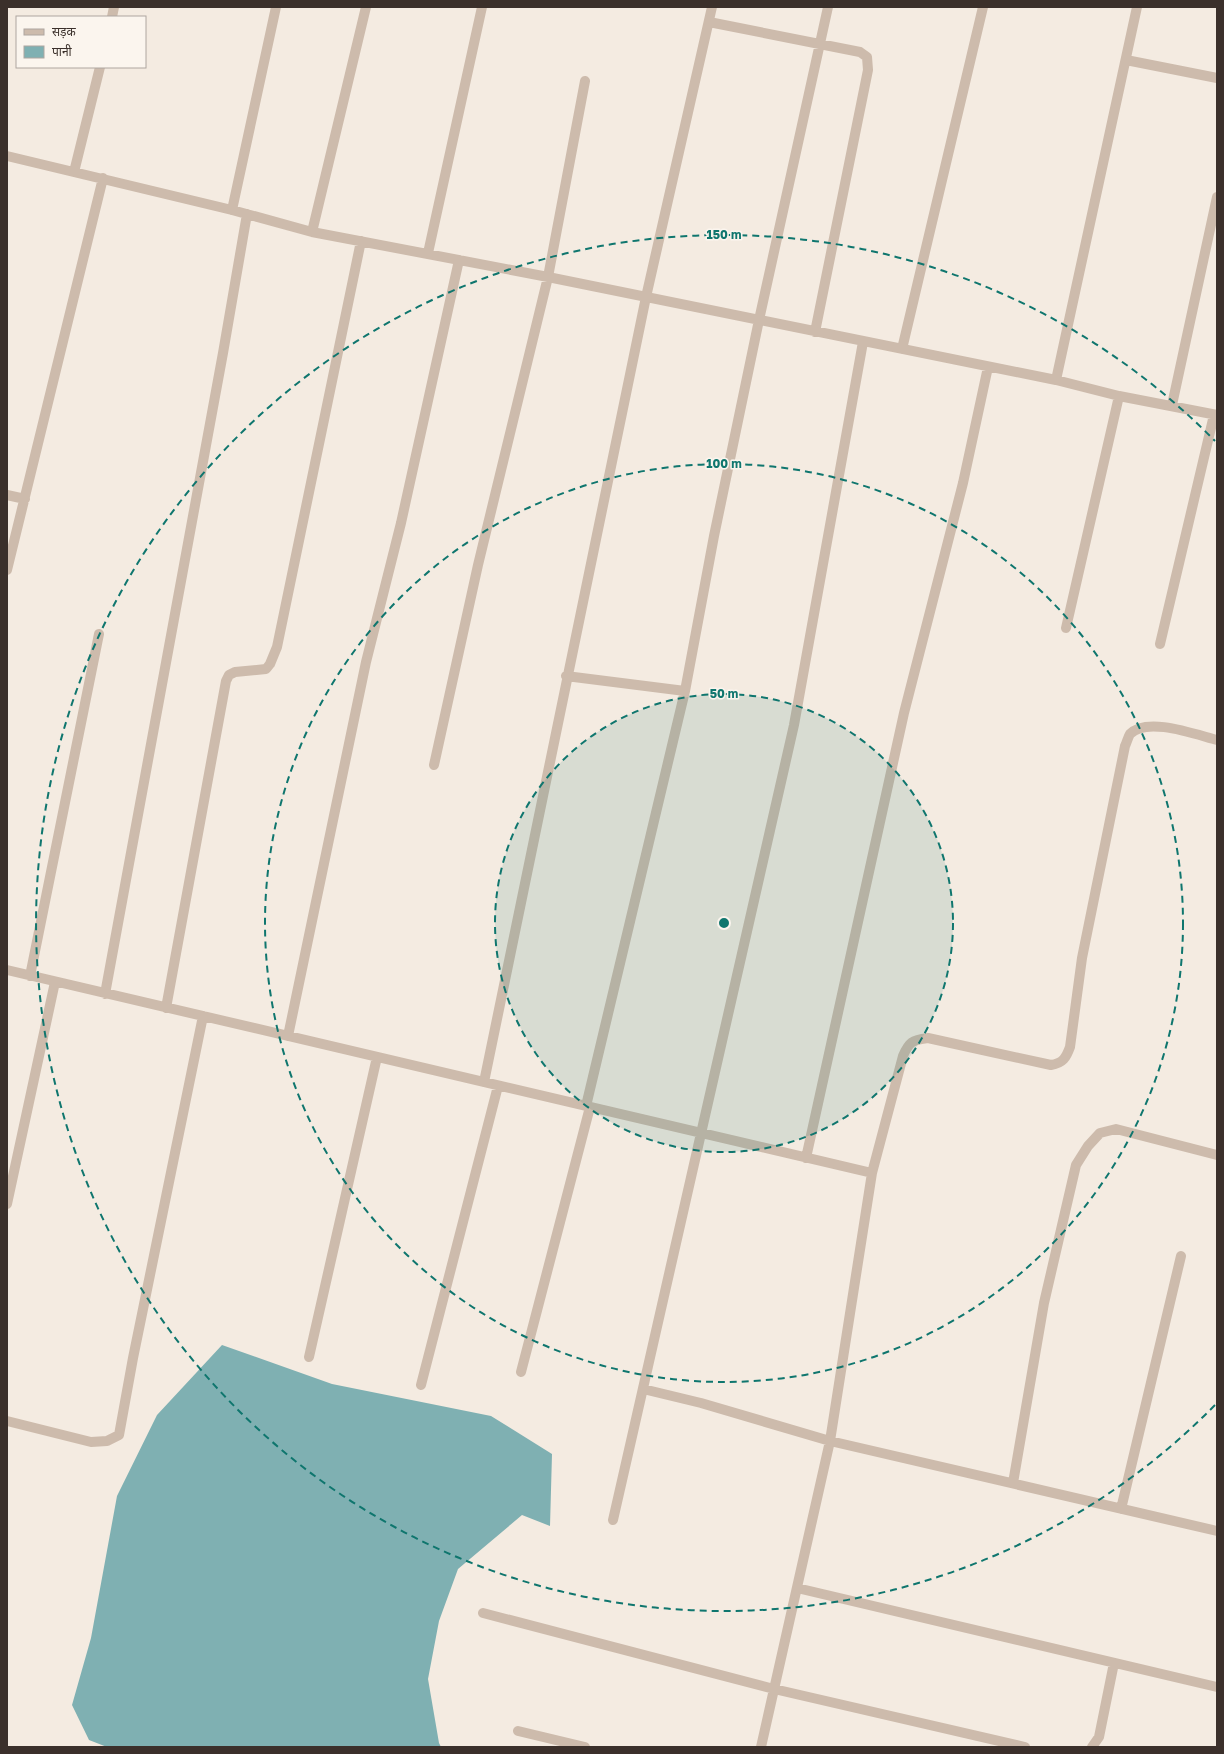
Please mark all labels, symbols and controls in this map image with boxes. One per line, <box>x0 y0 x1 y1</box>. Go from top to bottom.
legend <box>16 16 146 68</box>
text: सड़क <box>52 24 77 39</box>
text: पानी <box>52 44 73 59</box>
text: 150 m <box>707 227 741 242</box>
text: 100 m <box>706 456 742 471</box>
text: 50 m <box>710 686 738 701</box>
centre of rings <box>717 916 731 930</box>

